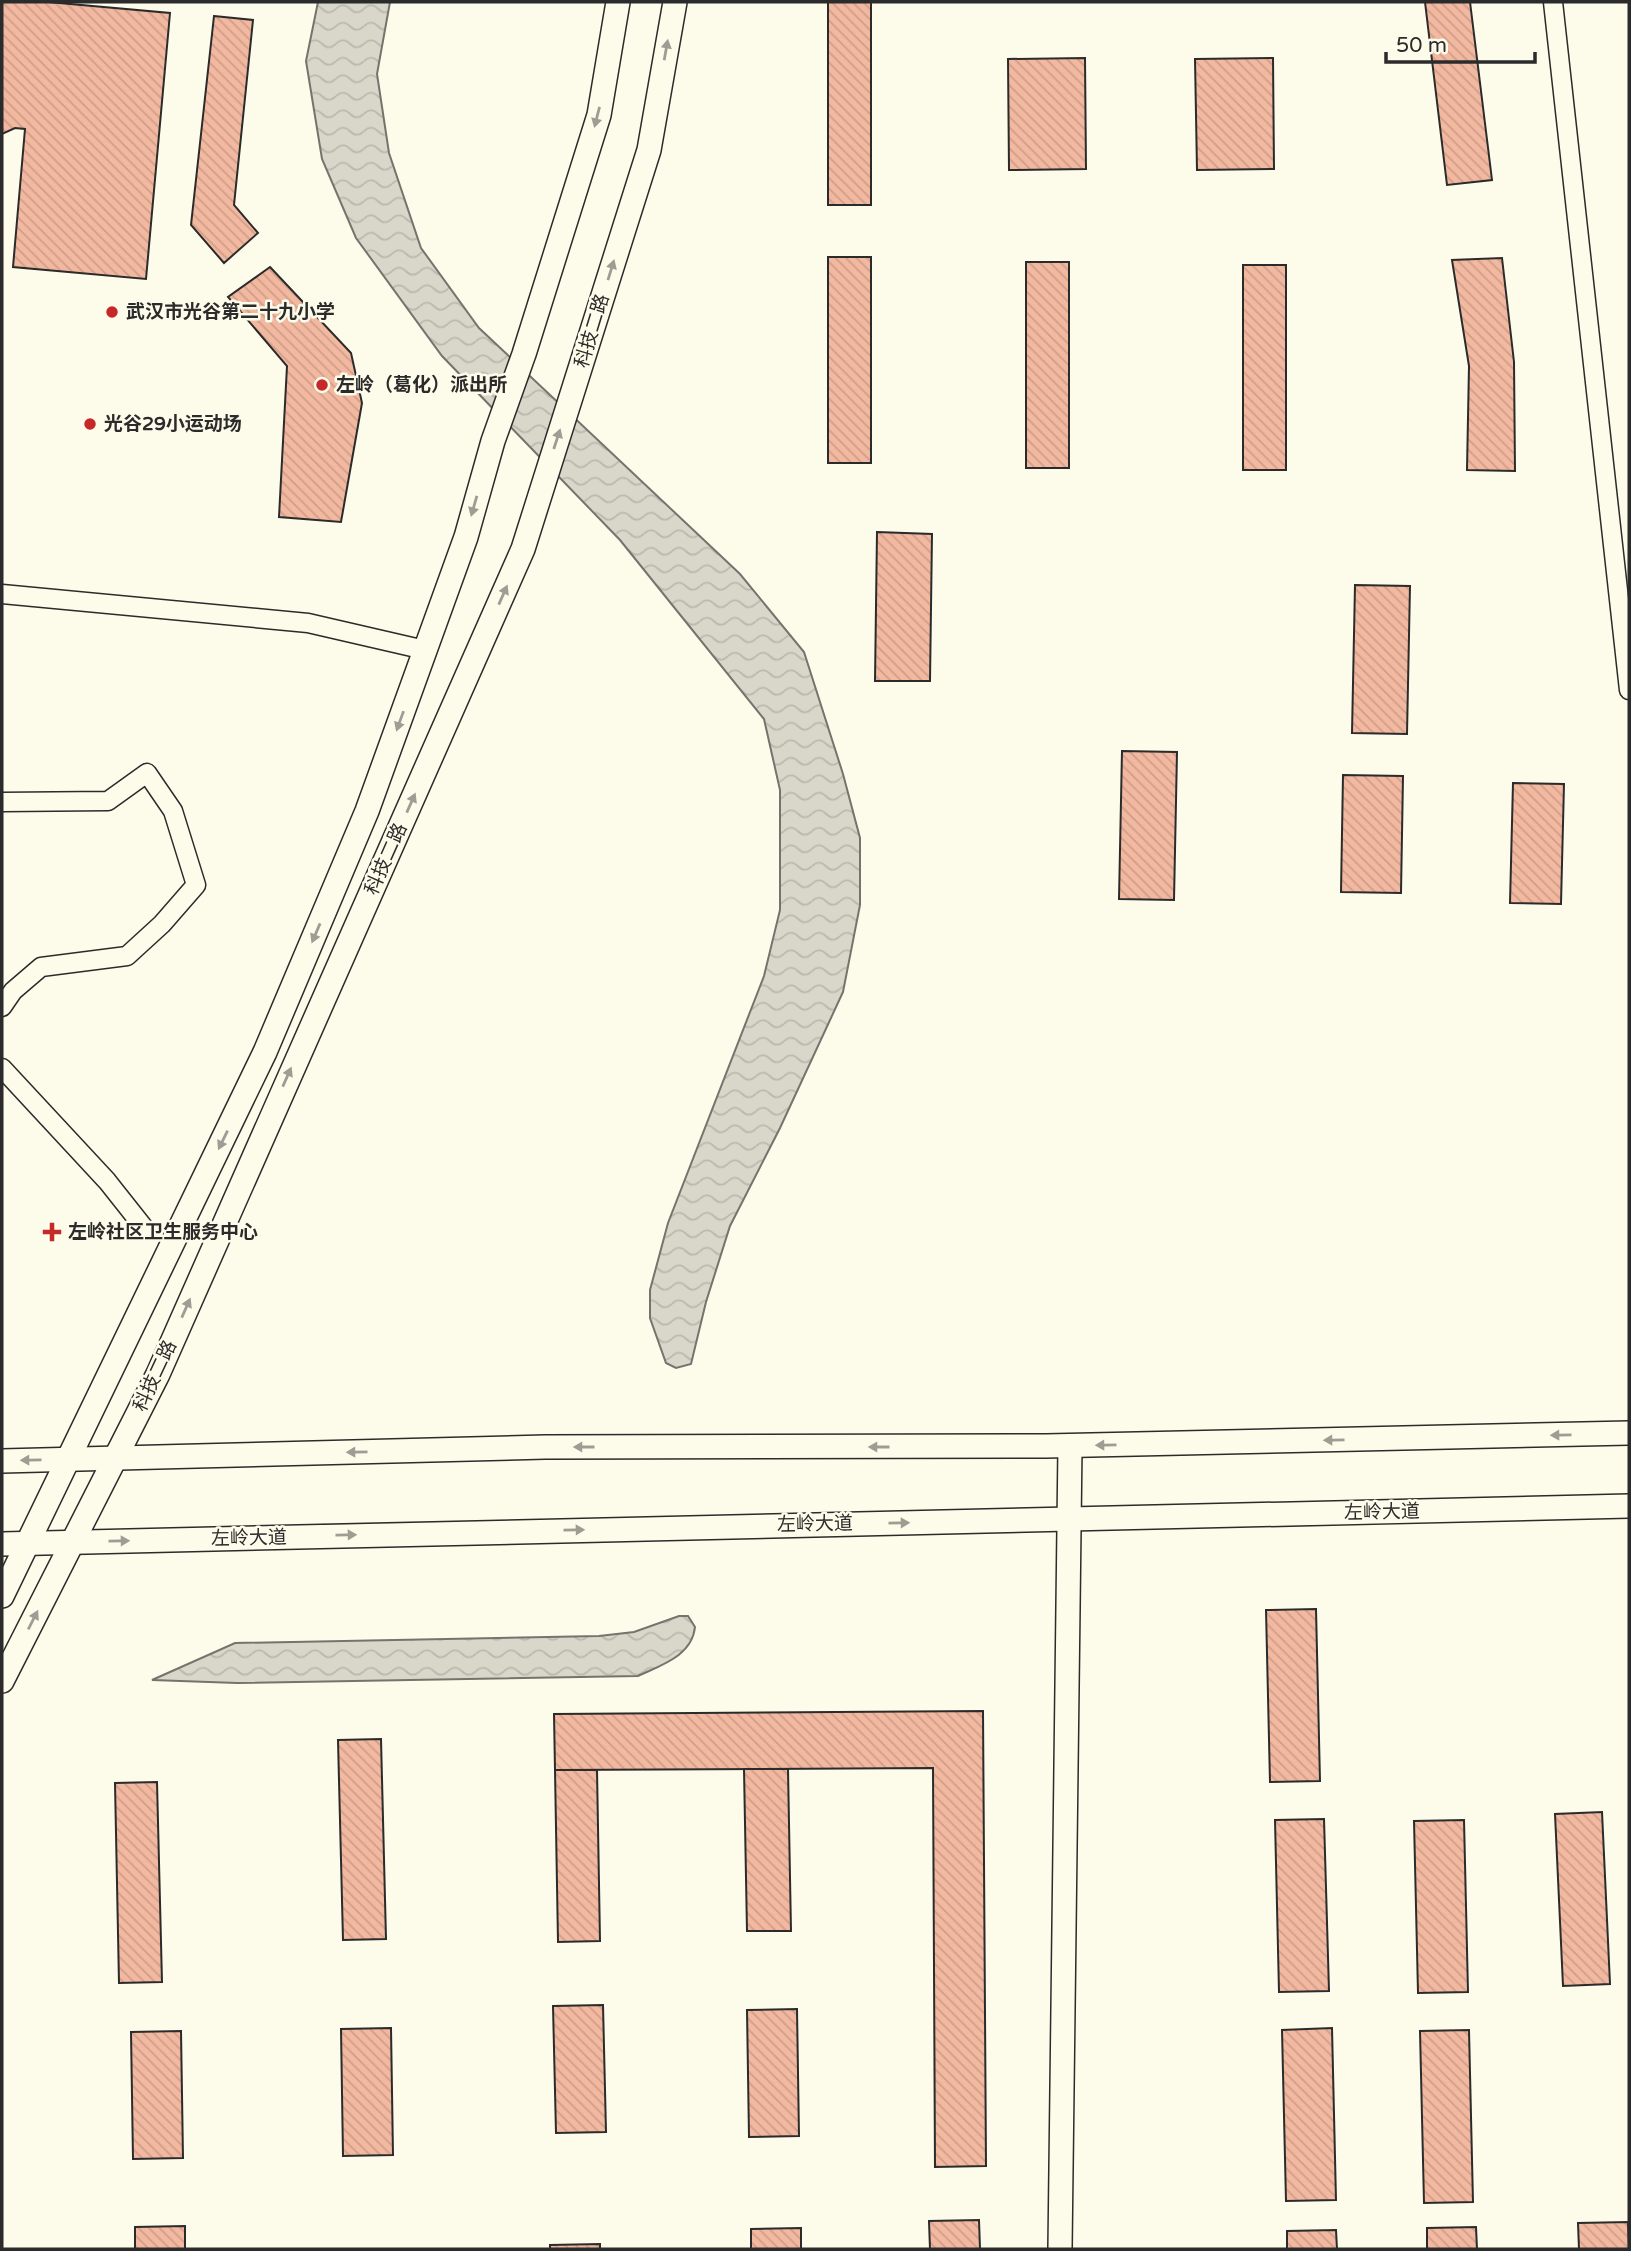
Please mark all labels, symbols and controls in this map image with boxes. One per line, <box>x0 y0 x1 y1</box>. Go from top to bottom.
scale bar <box>1386 21 1535 65</box>
text: 50 m <box>1396 33 1447 58</box>
one-way arrow <box>661 39 672 61</box>
one-way arrow <box>591 106 602 128</box>
one-way arrow <box>606 259 616 280</box>
street label: 科技二路 <box>570 291 614 371</box>
place label: 武汉市光谷第二十九小学 <box>126 301 335 323</box>
marker: 武汉市光谷第二十九小学 <box>104 304 120 320</box>
place label: 左岭（葛化）派出所 <box>336 374 507 396</box>
marker: 左岭（葛化）派出所 <box>314 377 330 393</box>
place label: 光谷29小运动场 <box>104 413 242 435</box>
marker: 光谷29小运动场 <box>82 416 98 432</box>
one-way arrow <box>552 429 563 450</box>
one-way arrow <box>469 496 479 517</box>
one-way arrow <box>497 585 509 605</box>
one-way arrow <box>394 711 405 732</box>
one-way arrow <box>405 793 417 813</box>
street label: 科技二路 <box>360 820 412 898</box>
one-way arrow <box>310 922 321 943</box>
one-way arrow <box>281 1067 293 1087</box>
one-way arrow <box>217 1130 228 1150</box>
place label: 左岭社区卫生服务中心 <box>68 1221 258 1243</box>
marker: 左岭社区卫生服务中心 <box>42 1222 62 1242</box>
one-way arrow <box>180 1298 192 1318</box>
street label: 科技二路 <box>129 1337 181 1415</box>
one-way arrow <box>1550 1429 1572 1440</box>
one-way arrow <box>1322 1434 1344 1446</box>
one-way arrow <box>1095 1439 1117 1451</box>
one-way arrow <box>573 1441 595 1453</box>
one-way arrow <box>867 1441 889 1453</box>
one-way arrow <box>346 1446 368 1458</box>
one-way arrow <box>20 1455 42 1466</box>
street label: 左岭大道 <box>1344 1500 1420 1524</box>
street label: 左岭大道 <box>777 1512 853 1536</box>
one-way arrow <box>888 1517 910 1528</box>
one-way arrow <box>563 1524 585 1535</box>
street label: 左岭大道 <box>211 1526 287 1550</box>
one-way arrow <box>336 1530 358 1541</box>
one-way arrow <box>108 1535 130 1547</box>
one-way arrow <box>27 1610 38 1630</box>

